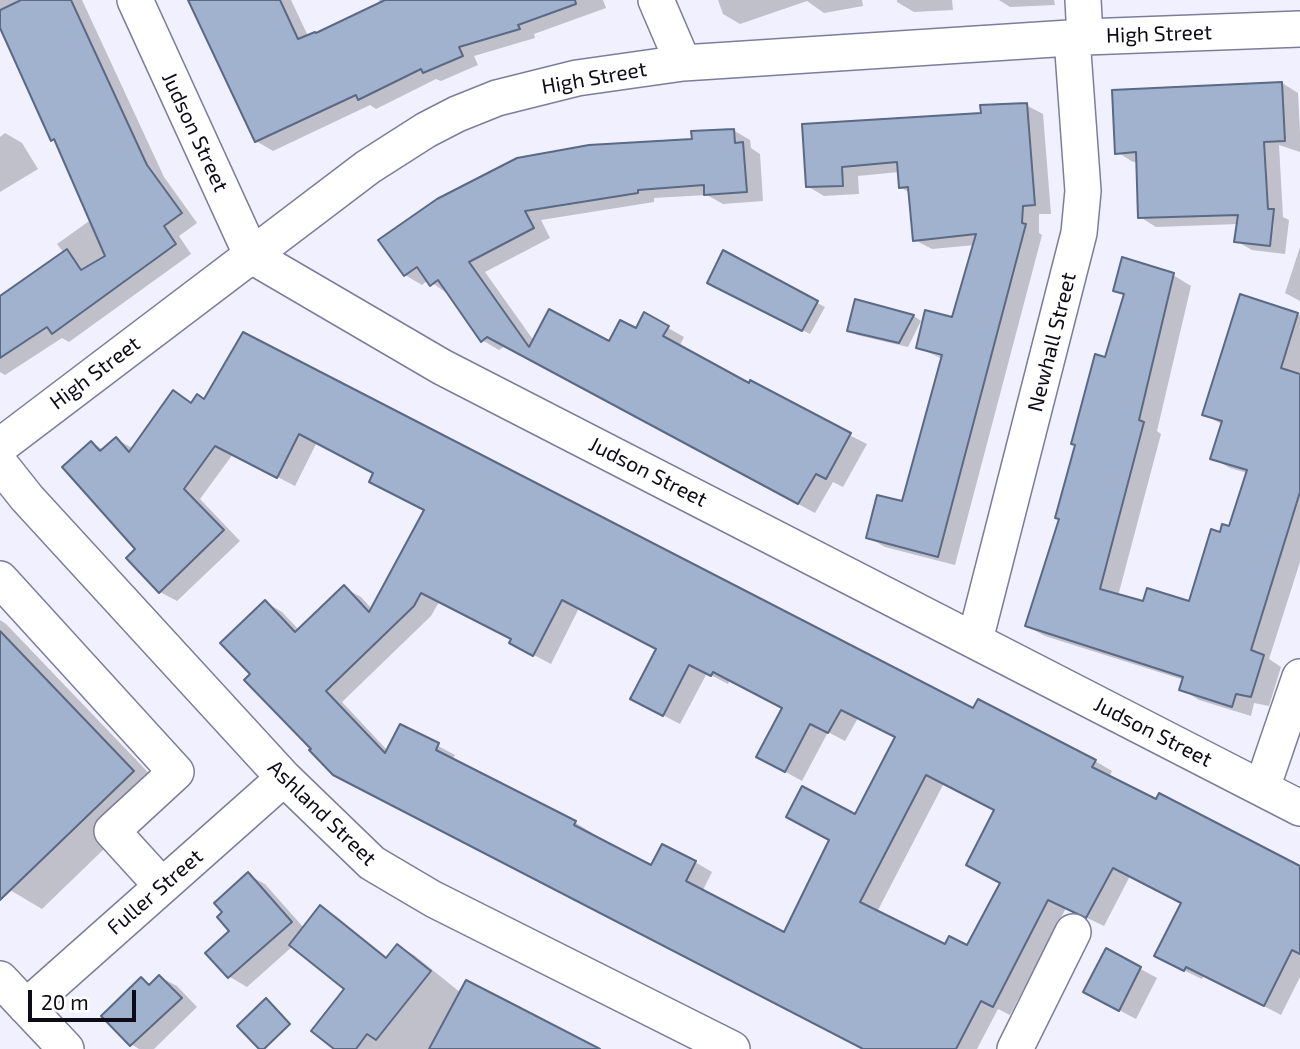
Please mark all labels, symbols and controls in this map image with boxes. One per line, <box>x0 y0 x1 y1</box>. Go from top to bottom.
street label: High Street <box>1105 20 1213 48</box>
street label: High Street <box>540 56 648 100</box>
street label: Judson Street <box>156 68 234 196</box>
street label: Newhall Street <box>1023 270 1081 414</box>
street label: High Street <box>45 331 145 415</box>
street label: Judson Street <box>585 431 711 513</box>
street label: Judson Street <box>1090 691 1216 773</box>
street label: Ashland Street <box>263 755 381 871</box>
street label: Fuller Street <box>102 844 208 940</box>
scale bar <box>32 976 140 1020</box>
text: 20 m <box>41 989 89 1014</box>

